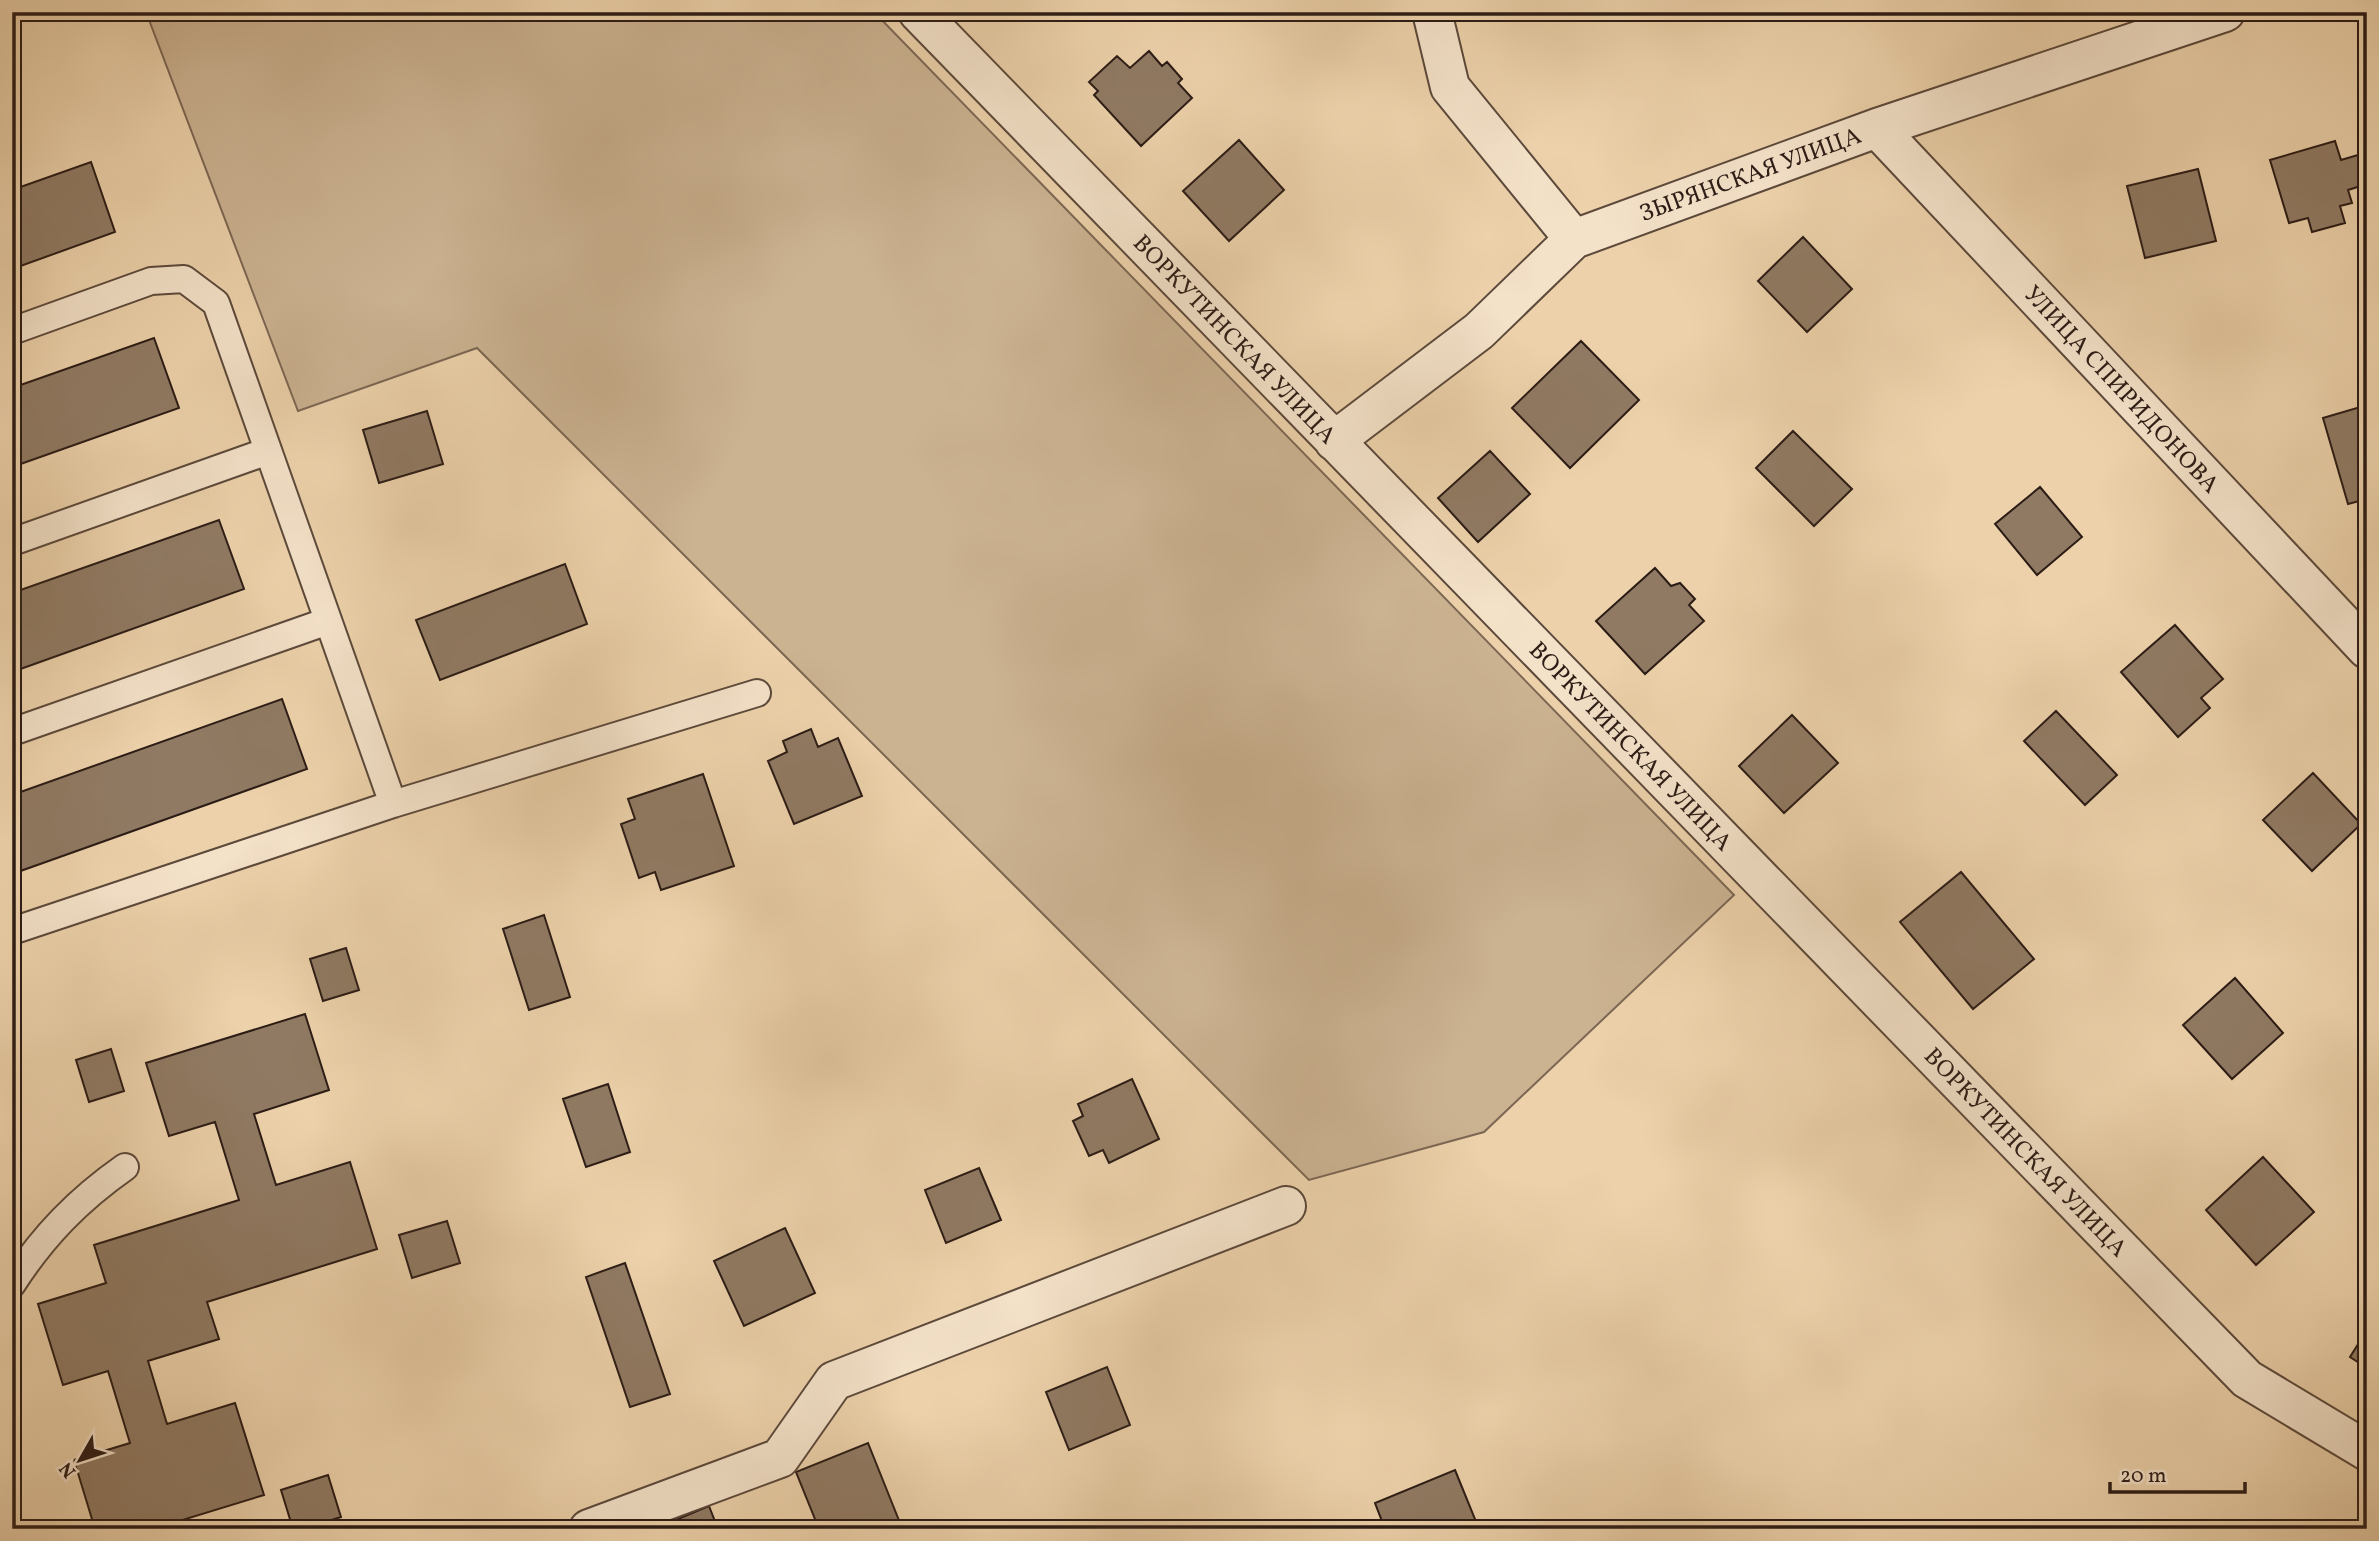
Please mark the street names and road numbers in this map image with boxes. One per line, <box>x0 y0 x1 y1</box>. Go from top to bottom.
street label: ЗЫРЯНСКАЯ УЛИЦА <box>1635 120 1866 232</box>
street label: ВОРКУТИНСКАЯ УЛИЦА <box>1124 228 1343 453</box>
street label: УЛИЦА СПИРИДОНОВА <box>2015 279 2226 502</box>
street label: ВОРКУТИНСКАЯ УЛИЦА <box>1520 635 1739 860</box>
street label: ВОРКУТИНСКАЯ УЛИЦА <box>1915 1041 2134 1266</box>

